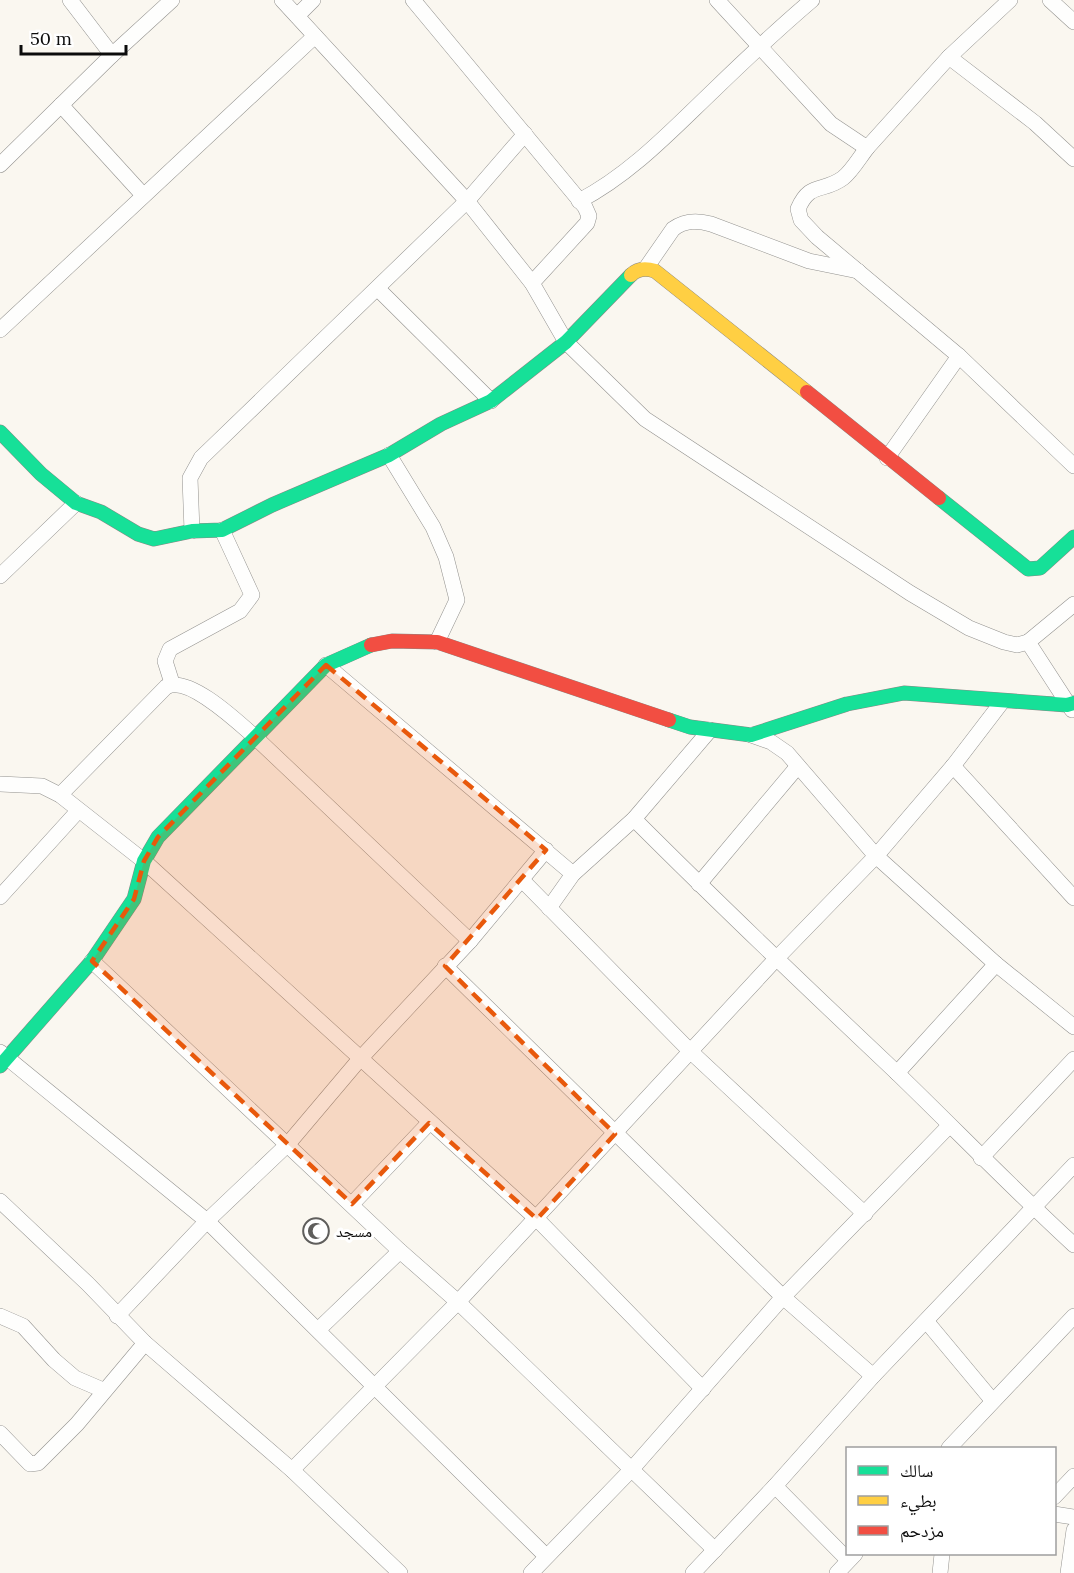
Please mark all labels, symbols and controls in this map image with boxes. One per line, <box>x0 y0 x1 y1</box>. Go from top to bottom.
scale bar <box>21 18 126 56</box>
text: 50 m <box>30 27 72 50</box>
mosque icon: مسجد <box>301 1216 331 1246</box>
place label: مسجد <box>336 1221 372 1241</box>
legend <box>846 1447 1056 1555</box>
text: سالك <box>900 1459 933 1482</box>
text: بطيء <box>900 1489 937 1516</box>
text: مزدحم <box>900 1519 944 1543</box>

